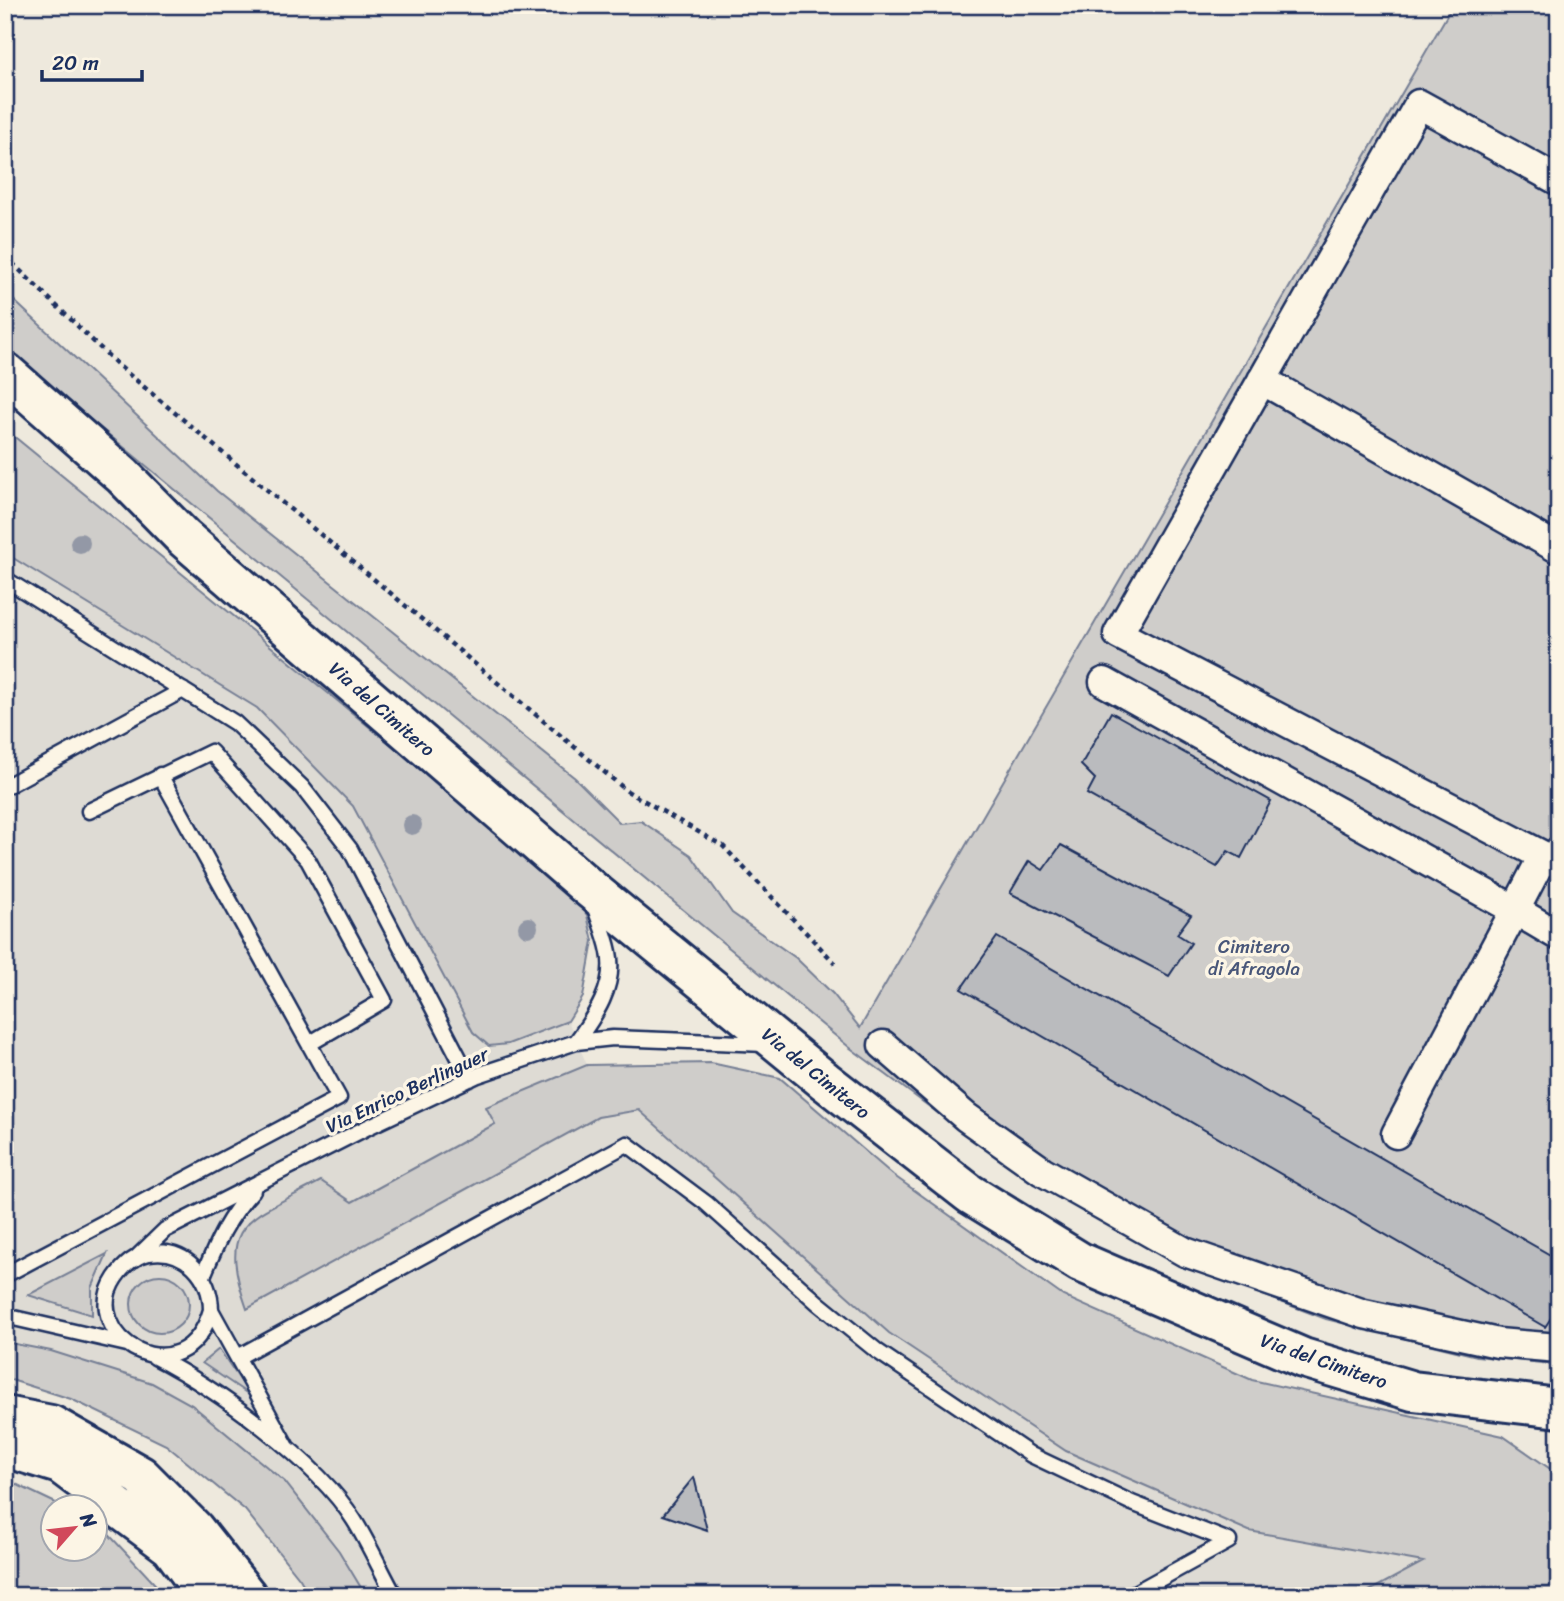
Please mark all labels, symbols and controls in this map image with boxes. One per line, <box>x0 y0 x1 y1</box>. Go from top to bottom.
scale bar <box>42 38 142 82</box>
text: 20 m <box>52 44 99 82</box>
street label: Via del Cimitero <box>321 653 443 765</box>
park label: Cimitero di Afragola <box>1208 930 1301 985</box>
street label: Via del Cimitero <box>754 1019 878 1128</box>
street label: Via Enrico Berlinguer <box>320 1037 495 1142</box>
street label: Via del Cimitero <box>1256 1324 1392 1398</box>
north arrow <box>38 1492 108 1562</box>
text: N <box>70 1506 107 1535</box>

